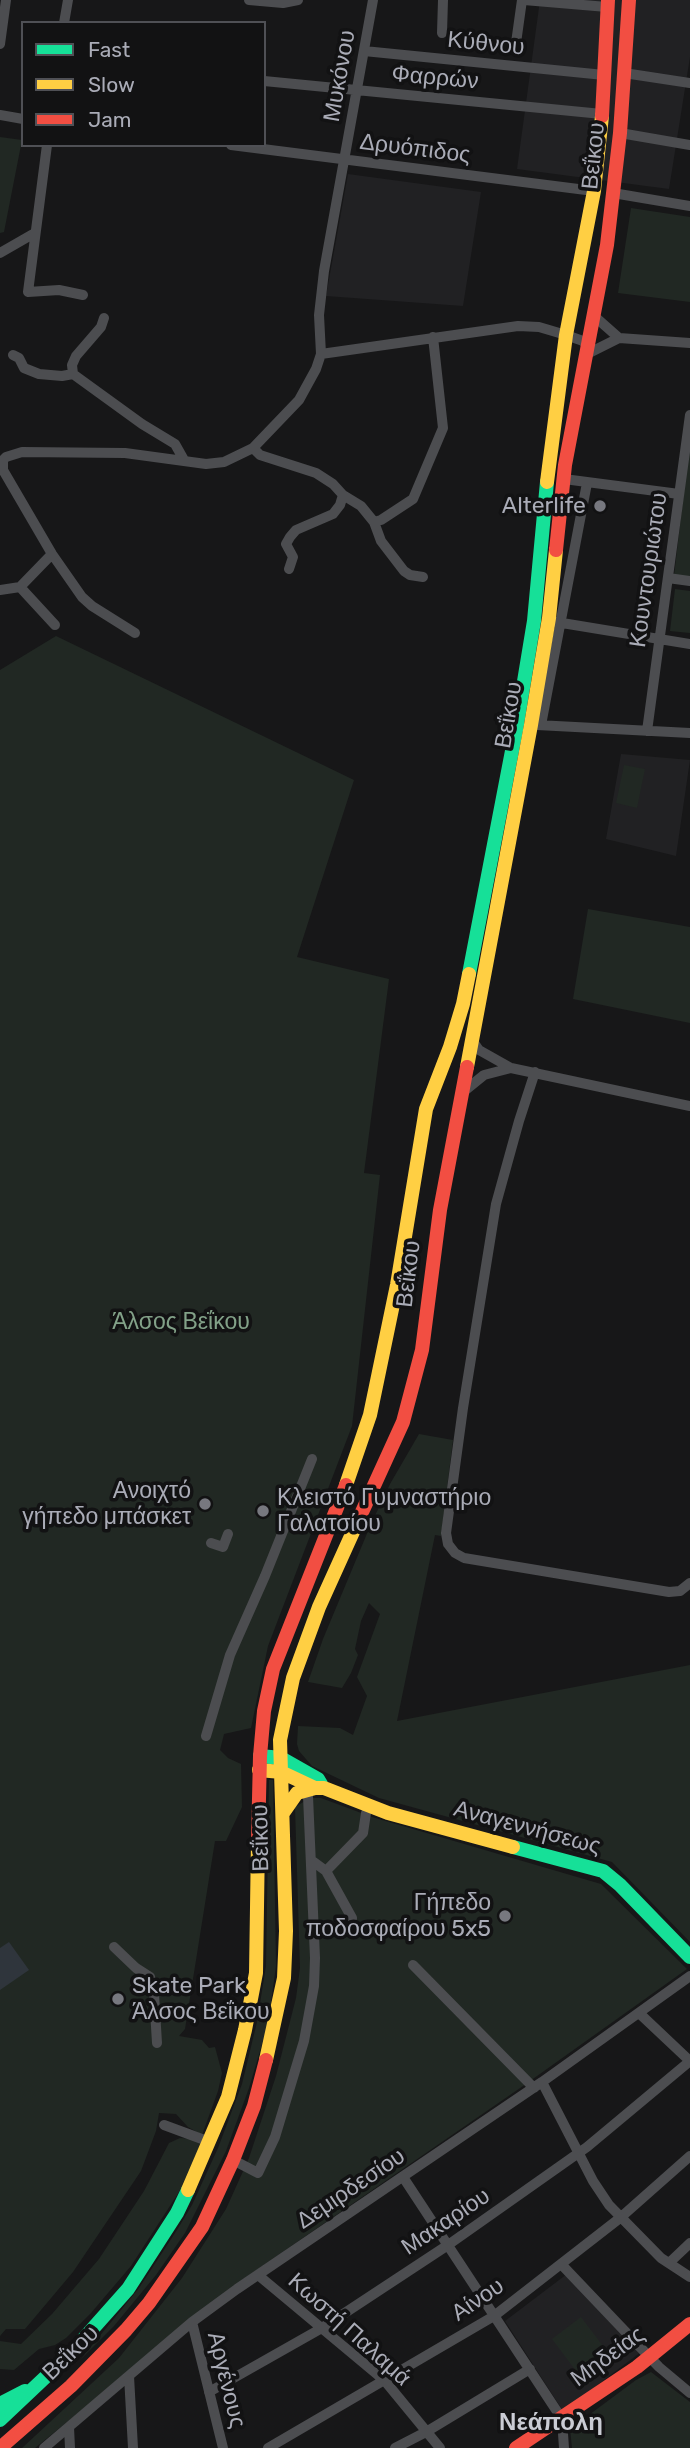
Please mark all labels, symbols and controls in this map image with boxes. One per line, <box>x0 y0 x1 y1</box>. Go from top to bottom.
legend <box>21 21 266 147</box>
street label: Κύθνου <box>446 26 526 62</box>
street label: Μυκόνου <box>318 28 362 124</box>
text: Fast <box>88 37 130 62</box>
street label: Φαρρών <box>390 60 480 96</box>
text: Slow <box>88 72 135 97</box>
text: Jam <box>88 107 132 132</box>
street label: Βεΐκου <box>577 121 611 191</box>
street label: Δρυόπιδος <box>358 129 472 169</box>
street label: Κουντουριώτου <box>624 491 674 649</box>
place label: Alterlife <box>502 492 586 520</box>
marker: Alterlife <box>592 498 608 514</box>
street label: Βεΐκου <box>490 679 528 751</box>
street label: Βεΐκου <box>391 1239 427 1309</box>
park label: Άλσος Βεΐκου <box>112 1308 250 1336</box>
place label: Ανοιχτό γήπεδο μπάσκετ <box>22 1477 191 1531</box>
place label: Κλειστό Γυμναστήριο Γαλατσίου <box>277 1484 491 1538</box>
marker: Ανοιχτό γήπεδο μπάσκετ <box>197 1496 213 1512</box>
marker: Κλειστό Γυμναστήριο Γαλατσίου <box>255 1503 271 1519</box>
street label: Αναγεννήσεως <box>451 1795 603 1861</box>
street label: Βεΐκου <box>247 1804 275 1872</box>
place label: Γήπεδο ποδοσφαίρου 5x5 <box>306 1889 491 1943</box>
marker: Γήπεδο ποδοσφαίρου 5x5 <box>497 1908 513 1924</box>
place label: Skate Park Άλσος Βεΐκου <box>132 1972 270 2026</box>
marker: Skate Park Άλσος Βεΐκου <box>110 1991 126 2007</box>
street label: Δεμιρδεσίου <box>292 2143 410 2235</box>
street label: Μακαρίου <box>397 2182 495 2262</box>
street label: Κωστή Παλαμά <box>282 2268 416 2392</box>
street label: Αίνου <box>447 2273 509 2327</box>
street label: Βεΐκου <box>37 2320 105 2386</box>
street label: Μηδείας <box>566 2321 650 2393</box>
street label: Αργένους <box>201 2329 251 2431</box>
district label: Νεάπολη <box>499 2409 603 2437</box>

